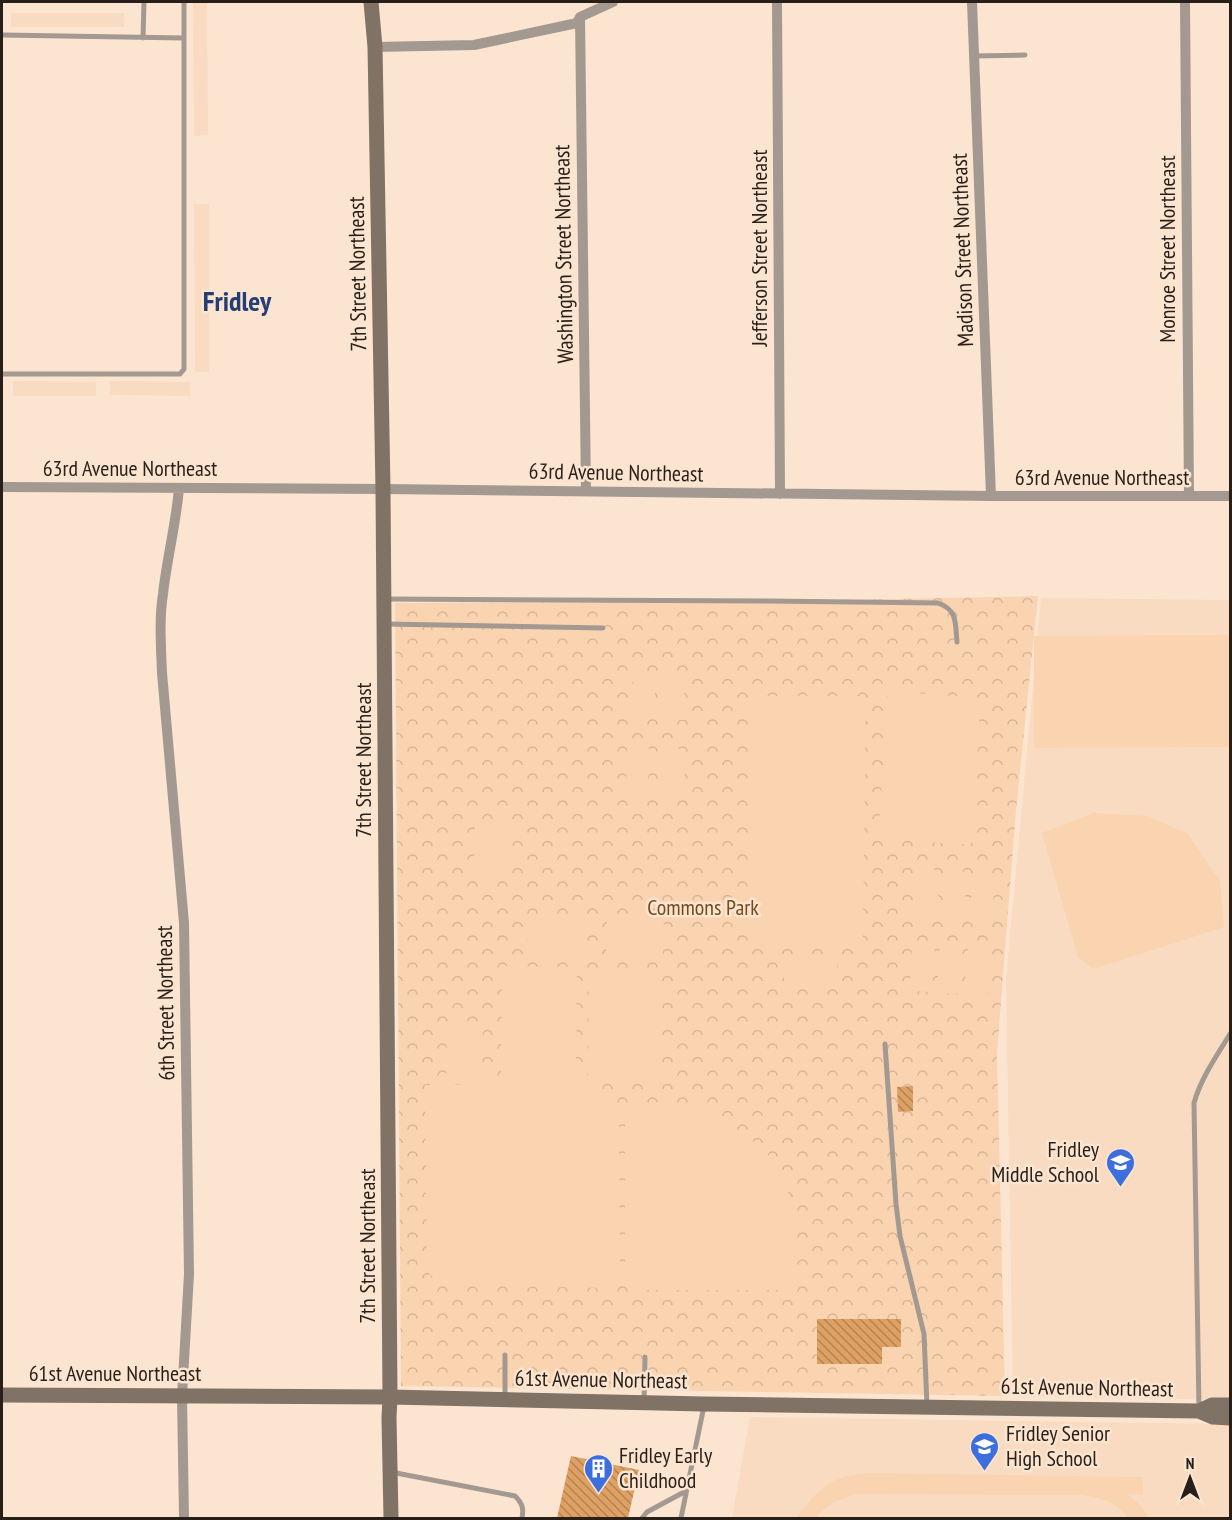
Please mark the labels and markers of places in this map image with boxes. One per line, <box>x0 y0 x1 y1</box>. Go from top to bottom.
place label: Fridley Middle School <box>991 1135 1100 1188</box>
school or university icon: Fridley Middle School <box>1104 1146 1136 1188</box>
place label: Fridley Senior High School <box>1006 1419 1110 1472</box>
school or university icon: Fridley Senior High School <box>969 1430 1001 1472</box>
place label: Fridley Early Childhood <box>619 1441 713 1494</box>
building icon: Fridley Early Childhood <box>582 1452 614 1494</box>

